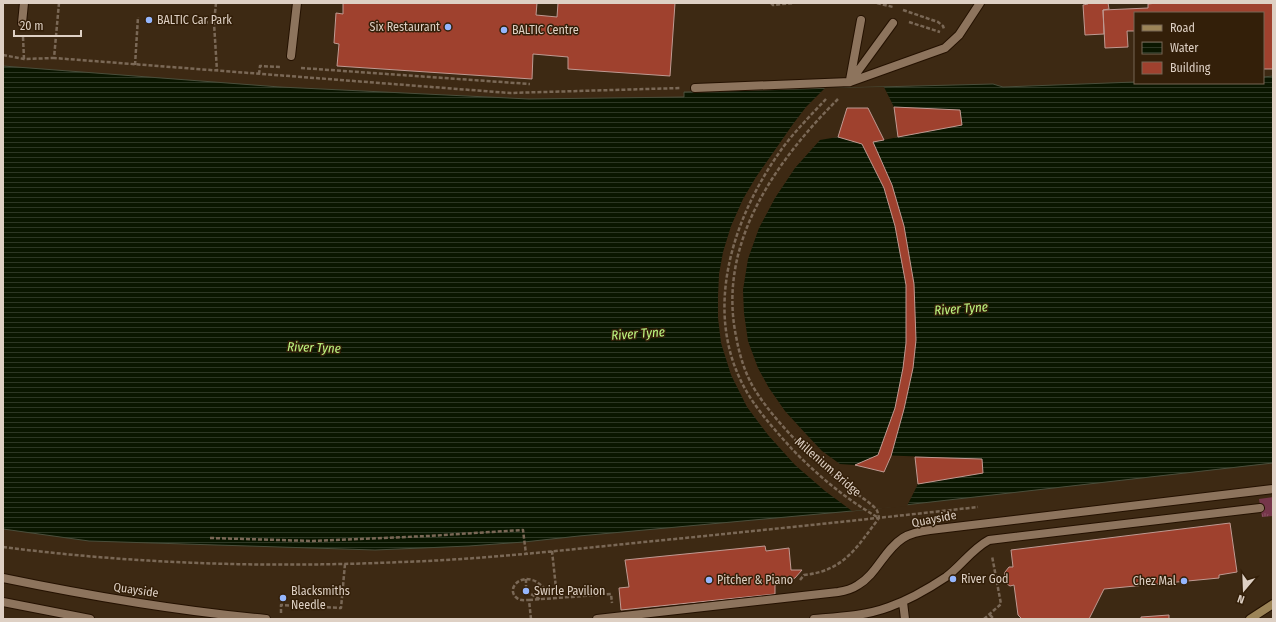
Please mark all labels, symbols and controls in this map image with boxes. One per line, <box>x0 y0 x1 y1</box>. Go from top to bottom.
scale bar <box>14 12 81 38</box>
legend <box>1134 12 1264 84</box>
place label: BALTIC Car Park <box>157 13 232 27</box>
marker: BALTIC Car Park <box>144 15 154 25</box>
text: 20 m <box>20 19 44 33</box>
place label: Six Restaurant <box>370 20 440 34</box>
text: Road <box>1170 21 1195 35</box>
marker: Six Restaurant <box>443 22 453 32</box>
place label: BALTIC Centre <box>512 23 579 37</box>
marker: BALTIC Centre <box>499 25 509 35</box>
text: Water <box>1170 41 1199 55</box>
text: Building <box>1170 61 1211 75</box>
water label: River Tyne <box>934 299 988 318</box>
water label: River Tyne <box>611 324 665 343</box>
water label: River Tyne <box>287 339 341 356</box>
street label: Millenium Bridge <box>792 434 864 500</box>
street label: Quayside <box>910 508 958 530</box>
north arrow <box>1224 570 1264 610</box>
place label: River God <box>961 572 1008 586</box>
place label: Pitcher & Piano <box>717 573 793 587</box>
marker: River God <box>948 574 958 584</box>
place label: Chez Mal <box>1133 574 1176 588</box>
marker: Pitcher & Piano <box>704 575 714 585</box>
marker: Chez Mal <box>1179 576 1189 586</box>
street label: Quayside <box>113 580 159 600</box>
place label: Blacksmiths Needle <box>291 584 350 612</box>
place label: Swirle Pavilion <box>534 584 605 598</box>
marker: Swirle Pavilion <box>521 586 531 596</box>
text: N <box>1236 592 1246 606</box>
marker: Blacksmiths Needle <box>278 593 288 603</box>

